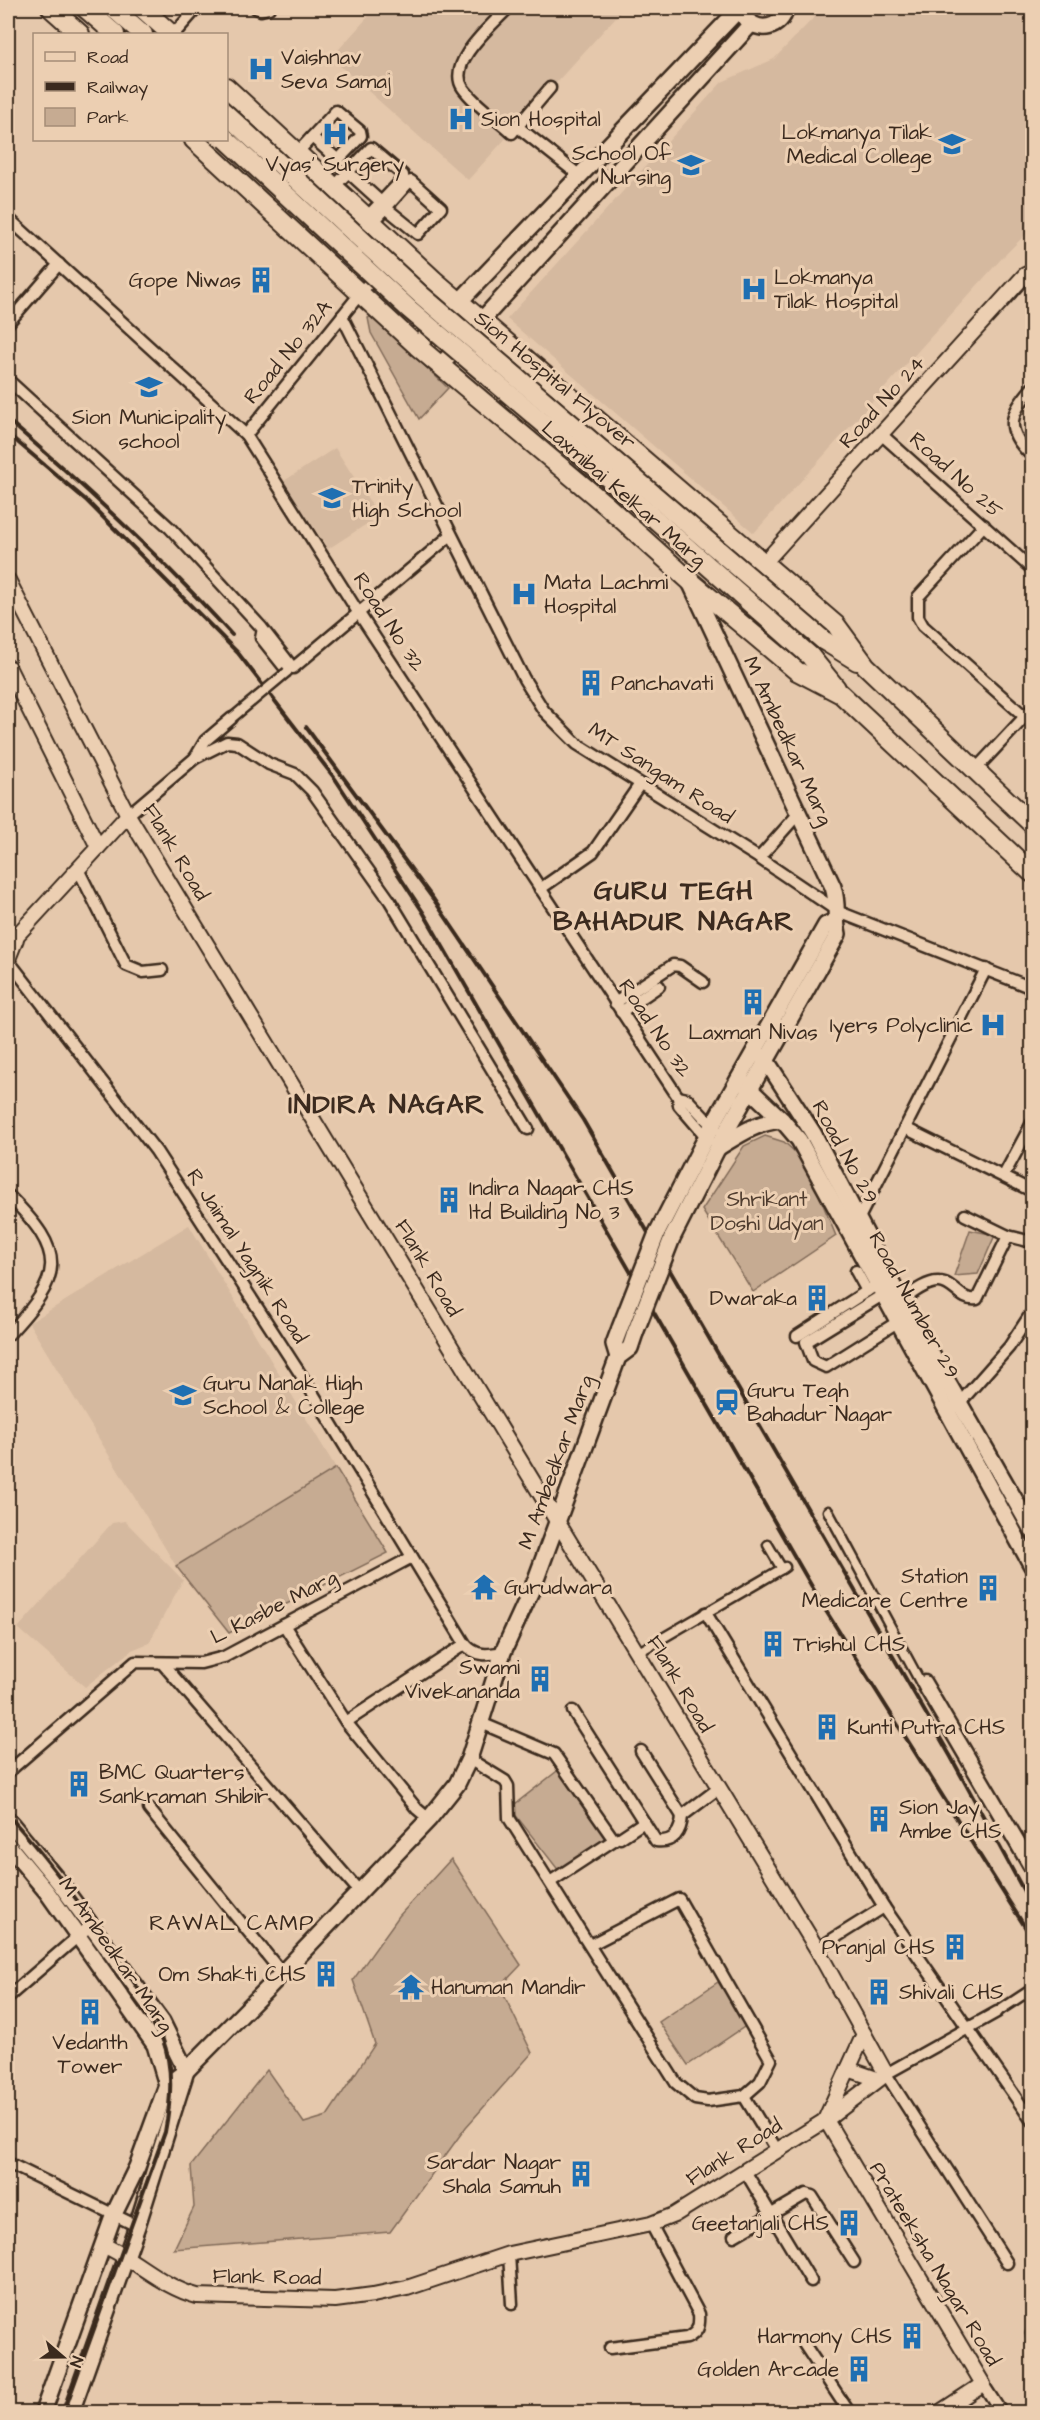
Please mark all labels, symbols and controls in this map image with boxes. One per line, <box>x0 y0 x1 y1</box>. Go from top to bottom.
legend <box>33 33 228 141</box>
place label: Vaishnav Seva Samaj <box>281 43 391 96</box>
text: Road <box>87 45 128 70</box>
hospital icon: Vaishnav Seva Samaj <box>246 54 276 84</box>
text: Railway <box>87 75 148 101</box>
hospital icon: Sion Hospital <box>446 104 476 134</box>
text: Park <box>87 105 129 130</box>
place label: Sion Hospital <box>481 105 601 135</box>
place label: Lokmanya Tilak Medical College <box>781 118 932 173</box>
hospital icon: Vyas' Surgery <box>320 119 350 149</box>
school or university icon: Lokmanya Tilak Medical College <box>937 129 967 159</box>
place label: School Of Nursing <box>572 139 672 194</box>
place label: Vyas' Surgery <box>266 150 405 181</box>
school or university icon: School Of Nursing <box>676 150 706 180</box>
place label: Lokmanya Tilak Hospital <box>774 263 898 317</box>
building icon: Gope Niwas <box>246 265 276 295</box>
place label: Gope Niwas <box>129 266 241 296</box>
hospital icon: Lokmanya Tilak Hospital <box>739 274 769 304</box>
street label: Road No 32A <box>237 293 339 410</box>
street label: Sion Hospital Flyover <box>467 304 642 458</box>
street label: Road No 24 <box>832 349 932 455</box>
school or university icon: Sion Municipality school <box>134 372 164 402</box>
place label: Sion Municipality school <box>72 403 227 456</box>
street label: Laxmibai Kelkar Marg <box>534 414 713 575</box>
street label: Road No 25 <box>903 425 1009 525</box>
place label: Trinity High School <box>352 472 462 527</box>
school or university icon: Trinity High School <box>317 483 347 513</box>
street label: Road No 32 <box>346 567 432 677</box>
place label: Mata Lachmi Hospital <box>544 568 668 622</box>
hospital icon: Mata Lachmi Hospital <box>509 579 539 609</box>
street label: M Ambedkar Marg <box>734 652 840 831</box>
building icon: Panchavati <box>576 668 606 698</box>
place label: Panchavati <box>611 669 713 698</box>
street label: MT Sangam Road <box>582 715 740 833</box>
street label: Flank Road <box>136 798 217 906</box>
district label: GURU TEGH BAHADUR NAGAR <box>553 872 795 941</box>
street label: Road No 32 <box>611 973 699 1083</box>
building icon: Laxman Nivas <box>738 987 768 1017</box>
hospital icon: Iyers Polyclinic <box>978 1010 1008 1040</box>
place label: Iyers Polyclinic <box>830 1011 973 1042</box>
place label: Laxman Nivas <box>688 1018 818 1047</box>
district label: INDIRA NAGAR <box>288 1086 486 1124</box>
street label: Road No 29 <box>805 1095 885 1209</box>
street label: R Jaimal Yagnik Road <box>178 1163 315 1350</box>
place label: Indira Nagar CHS ltd Building No 3 <box>469 1174 634 1229</box>
building icon: Indira Nagar CHS ltd Building No 3 <box>434 1185 464 1215</box>
park label: Shrikant Doshi Udyan <box>710 1185 824 1240</box>
street label: Flank Road <box>388 1214 469 1322</box>
street label: Road Number 29 <box>862 1226 966 1384</box>
building icon: Dwaraka <box>802 1283 832 1313</box>
place label: Dwaraka <box>710 1284 797 1313</box>
place label: Guru Nanak High School & College <box>203 1369 365 1424</box>
street label: M Ambedkar Marg <box>511 1371 603 1554</box>
place label: Guru Tegh Bahadur Nagar <box>747 1376 892 1431</box>
school or university icon: Guru Nanak High School & College <box>168 1380 198 1410</box>
station icon: Guru Tegh Bahadur Nagar <box>712 1387 742 1417</box>
street label: L Kasbe Marg <box>206 1562 344 1653</box>
place label: Station Medicare Centre <box>802 1562 968 1615</box>
temple icon: Gurudwara <box>469 1572 499 1602</box>
place label: Gurudwara <box>504 1573 612 1602</box>
building icon: Station Medicare Centre <box>973 1573 1003 1603</box>
building icon: Trishul CHS <box>758 1629 788 1659</box>
street label: Flank Road <box>640 1630 721 1738</box>
place label: Trishul CHS <box>793 1630 905 1659</box>
place label: Swami Vivekananda <box>405 1653 520 1706</box>
building icon: Swami Vivekananda <box>525 1664 555 1694</box>
building icon: Kunti Putra CHS <box>812 1712 842 1742</box>
place label: Kunti Putra CHS <box>847 1713 1005 1742</box>
place label: BMC Quarters Sankraman Shibir <box>99 1758 269 1811</box>
building icon: BMC Quarters Sankraman Shibir <box>64 1769 94 1799</box>
place label: Sion Jay Ambe CHS <box>899 1793 1001 1846</box>
building icon: Sion Jay Ambe CHS <box>864 1804 894 1834</box>
street label: M Ambedkar Marg <box>50 1872 181 2040</box>
district label: RAWAL CAMP <box>149 1908 315 1939</box>
building icon: Pranjal CHS <box>940 1932 970 1962</box>
place label: Pranjal CHS <box>822 1933 935 1962</box>
building icon: Om Shakti CHS <box>311 1959 341 1989</box>
place label: Om Shakti CHS <box>159 1960 306 1989</box>
temple icon: Hanuman Mandir <box>396 1972 426 2002</box>
place label: Hanuman Mandir <box>431 1973 586 2002</box>
building icon: Shivali CHS <box>864 1977 894 2007</box>
place label: Shivali CHS <box>899 1978 1004 2007</box>
building icon: Vedanth Tower <box>75 1997 105 2027</box>
place label: Vedanth Tower <box>52 2028 128 2081</box>
street label: Flank Road <box>680 2111 788 2193</box>
place label: Sardar Nagar Shala Samuh <box>427 2148 562 2201</box>
street label: Prateeksha Nagar Road <box>861 2156 1008 2373</box>
building icon: Sardar Nagar Shala Samuh <box>566 2159 596 2189</box>
building icon: Geetanjali CHS <box>834 2208 864 2238</box>
place label: Geetanjali CHS <box>692 2209 829 2238</box>
street label: Flank Road <box>212 2262 322 2292</box>
building icon: Harmony CHS <box>897 2321 927 2351</box>
place label: Harmony CHS <box>757 2322 892 2353</box>
north arrow <box>33 2327 93 2387</box>
text: N <box>64 2353 88 2370</box>
building icon: Golden Arcade <box>844 2354 874 2384</box>
place label: Golden Arcade <box>697 2355 839 2384</box>

